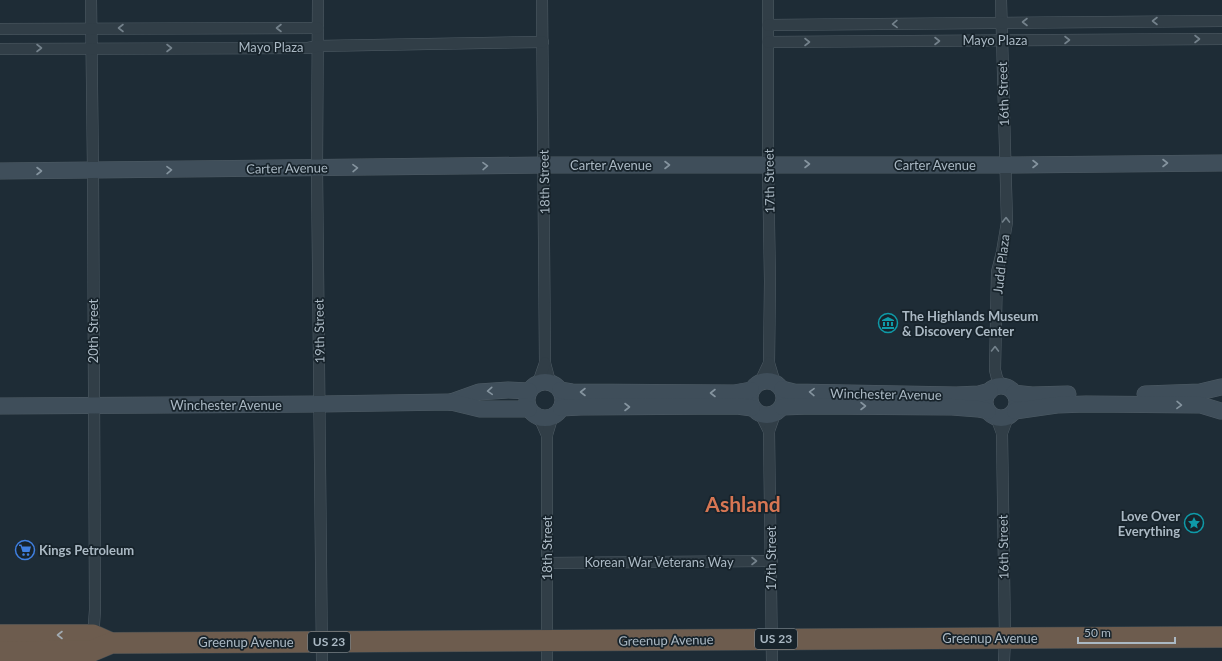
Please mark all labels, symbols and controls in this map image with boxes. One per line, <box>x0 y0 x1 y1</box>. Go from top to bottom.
one-way arrow <box>1152 17 1158 25</box>
one-way arrow <box>1022 18 1028 26</box>
one-way arrow <box>892 20 898 28</box>
one-way arrow <box>118 24 124 32</box>
one-way arrow <box>276 24 282 32</box>
street label: Mayo Plaza <box>962 32 1028 48</box>
one-way arrow <box>1194 35 1200 43</box>
one-way arrow <box>1064 36 1070 44</box>
one-way arrow <box>934 37 940 45</box>
one-way arrow <box>804 38 810 46</box>
street label: Mayo Plaza <box>238 39 304 55</box>
one-way arrow <box>36 44 42 52</box>
one-way arrow <box>166 44 172 52</box>
street label: 16th Street <box>994 61 1012 127</box>
street label: 17th Street <box>760 148 778 213</box>
street label: 18th Street <box>535 149 553 214</box>
street label: Carter Avenue <box>570 157 652 173</box>
street label: Carter Avenue <box>894 157 976 173</box>
street label: Carter Avenue <box>246 159 328 177</box>
one-way arrow <box>1162 159 1168 168</box>
one-way arrow <box>804 160 810 168</box>
one-way arrow <box>1032 160 1038 168</box>
one-way arrow <box>664 161 670 169</box>
one-way arrow <box>482 162 488 170</box>
one-way arrow <box>352 163 358 172</box>
one-way arrow <box>166 166 172 174</box>
one-way arrow <box>36 167 42 175</box>
one-way arrow <box>1002 217 1010 223</box>
street label: Judd Plaza <box>989 233 1013 295</box>
street label: 20th Street <box>85 298 101 363</box>
street label: 19th Street <box>310 298 328 363</box>
place label: The Highlands Museum & Discovery Center <box>902 308 1038 339</box>
museum icon: The Highlands Museum & Discovery Center <box>877 312 899 334</box>
one-way arrow <box>991 346 1000 352</box>
street label: Winchester Avenue <box>830 385 942 403</box>
one-way arrow <box>487 386 493 395</box>
one-way arrow <box>580 388 586 396</box>
one-way arrow <box>809 388 815 397</box>
one-way arrow <box>710 389 716 397</box>
street label: Winchester Avenue <box>170 397 282 413</box>
one-way arrow <box>1176 401 1182 409</box>
one-way arrow <box>860 402 866 410</box>
one-way arrow <box>624 403 630 411</box>
district label: Ashland <box>704 491 781 516</box>
place label: Love Over Everything <box>1118 508 1180 539</box>
place icon: Love Over Everything <box>1183 512 1205 534</box>
street label: 16th Street <box>994 514 1012 579</box>
street label: 18th Street <box>539 515 555 580</box>
street label: 17th Street <box>763 525 779 590</box>
supermarket icon: Kings Petroleum <box>14 539 36 561</box>
place label: Kings Petroleum <box>39 542 134 558</box>
street label: Korean War Veterans Way <box>584 554 734 570</box>
one-way arrow <box>751 557 757 566</box>
scale bar <box>1078 619 1175 645</box>
text: 50 m <box>1084 625 1111 640</box>
road number: US 23 <box>755 629 797 649</box>
street label: Greenup Avenue <box>942 630 1038 646</box>
one-way arrow <box>57 631 63 639</box>
street label: Greenup Avenue <box>618 631 714 649</box>
road number: US 23 <box>308 632 350 652</box>
street label: Greenup Avenue <box>198 634 294 650</box>

